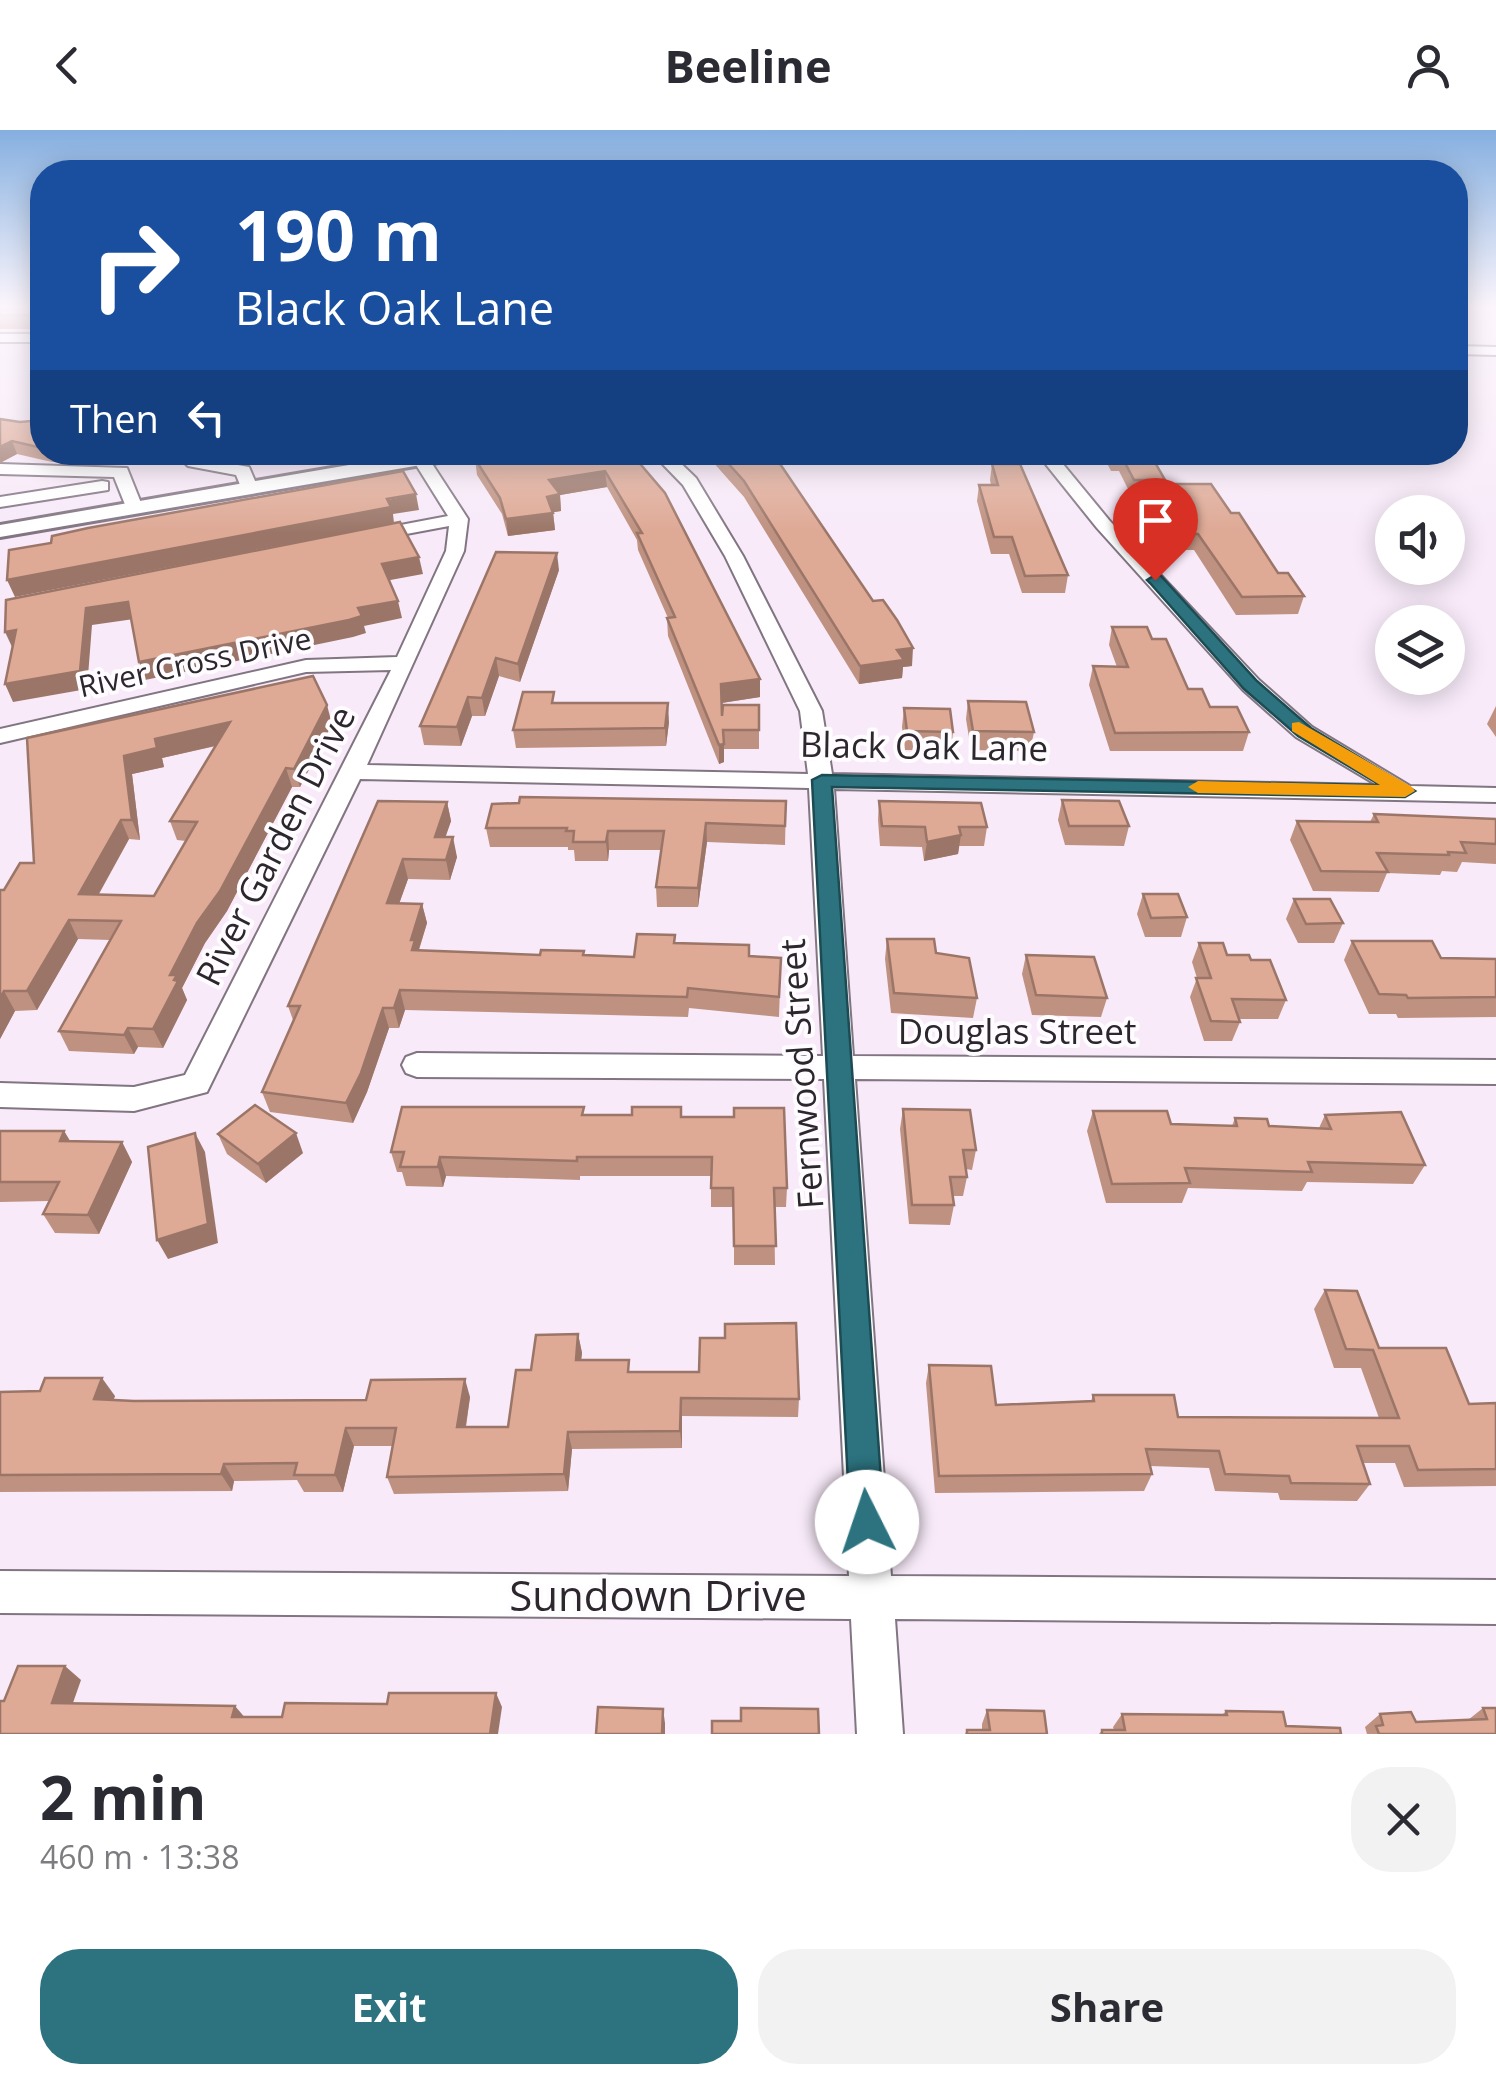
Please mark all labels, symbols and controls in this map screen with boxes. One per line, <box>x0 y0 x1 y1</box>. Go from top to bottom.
text: Beeline <box>664 35 832 96</box>
icon: back <box>40 38 95 93</box>
icon: person <box>1401 38 1456 93</box>
text: 190 m <box>235 186 442 282</box>
icon: right <box>70 200 200 330</box>
text: Black Oak Lane <box>235 277 554 338</box>
icon: left <box>179 390 234 445</box>
text: Then <box>70 392 159 444</box>
pin <box>1113 478 1198 581</box>
icon: arrive <box>1128 493 1183 548</box>
map controls <box>1375 495 1465 695</box>
button: sound <box>1375 495 1465 585</box>
button: layers <box>1375 605 1465 695</box>
street label: River Cross Drive <box>75 617 315 706</box>
street label: River Garden Drive <box>184 698 365 993</box>
street label: Black Oak Lane <box>800 720 1048 771</box>
street label: Fernwood Street <box>768 937 833 1211</box>
street label: Douglas Street <box>898 1007 1136 1054</box>
position arrow <box>815 1470 919 1574</box>
street label: Sundown Drive <box>509 1566 807 1623</box>
text: 2 min <box>40 1756 207 1838</box>
button: close <box>1351 1767 1456 1872</box>
text: 460 m · 13:38 <box>40 1835 239 1878</box>
button: Exit <box>40 1949 738 2064</box>
button: Share <box>758 1949 1456 2064</box>

